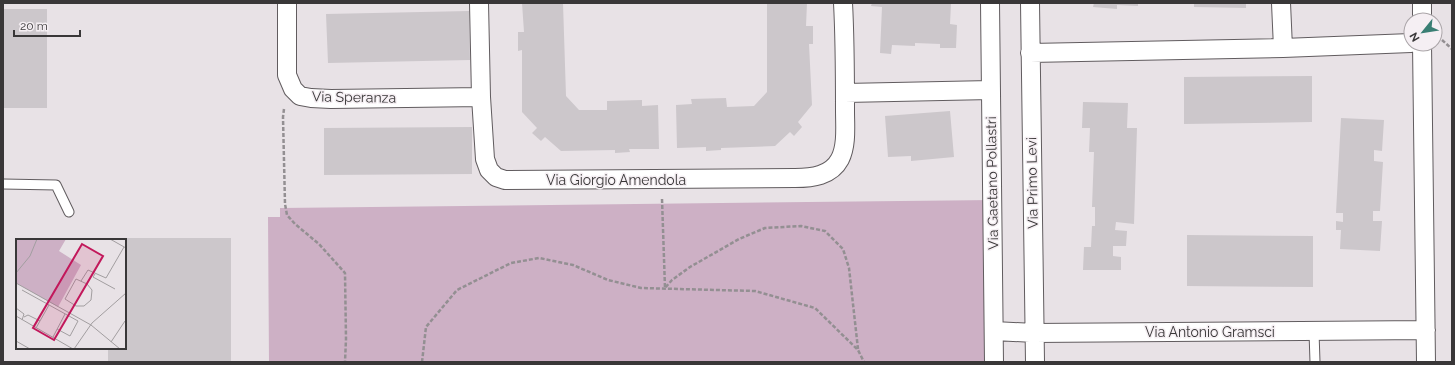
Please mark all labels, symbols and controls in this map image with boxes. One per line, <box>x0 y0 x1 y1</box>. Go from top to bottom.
scale bar <box>14 12 80 38</box>
north arrow <box>1403 12 1443 52</box>
text: 20 m <box>20 19 48 33</box>
text: N <box>1407 30 1423 44</box>
street label: Via Speranza <box>312 88 396 106</box>
street label: Via Gaetano Pollastri <box>983 116 1001 250</box>
street label: Via Primo Levi <box>1023 137 1041 229</box>
street label: Via Giorgio Amendola <box>546 172 686 188</box>
inset map <box>16 239 126 349</box>
street label: Via Antonio Gramsci <box>1145 324 1275 340</box>

